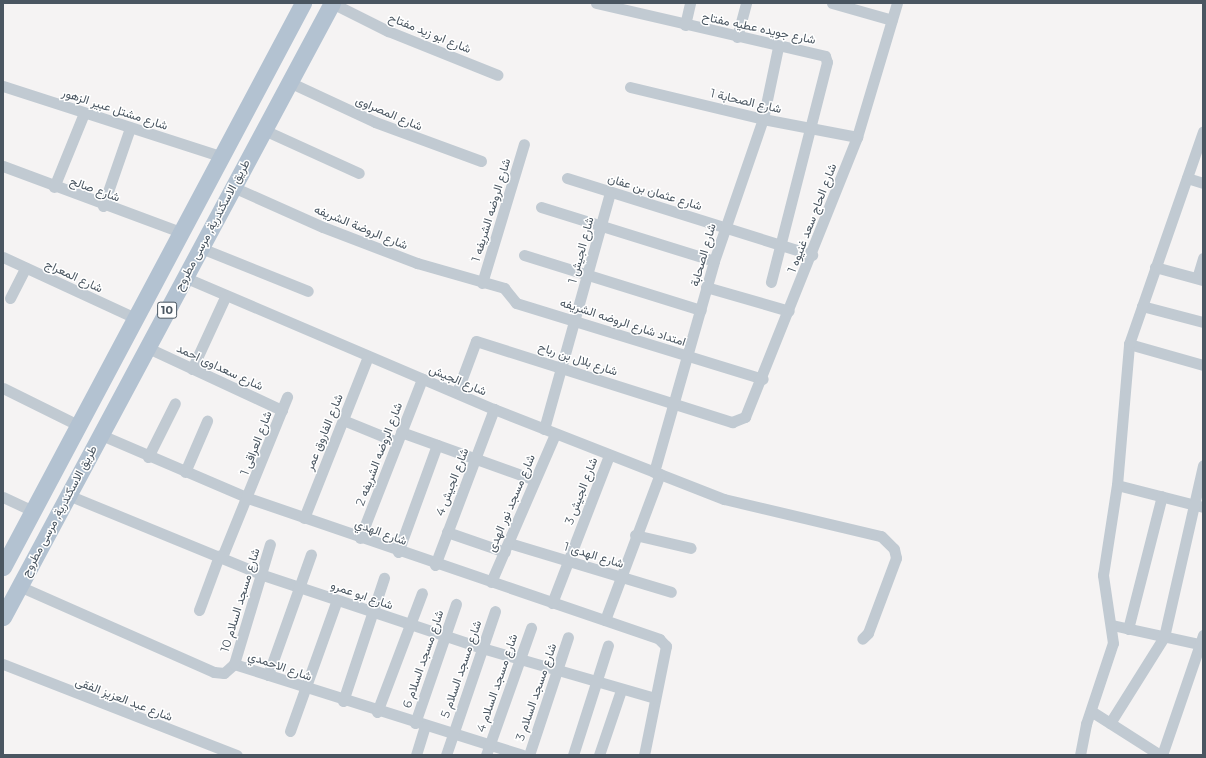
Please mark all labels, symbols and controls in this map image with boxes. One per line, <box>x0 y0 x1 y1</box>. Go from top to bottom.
street label: شارع جويده عطيه مفتاح <box>701 9 817 47</box>
street label: شارع ابو زيد مفتاح <box>387 10 473 56</box>
street label: شارع مشتل عبير الزهور <box>60 85 170 133</box>
street label: شارع الصحابة 1 <box>709 86 783 116</box>
street label: شارع المصراوى <box>353 92 425 134</box>
street label: طريق الاسكندرية, مرسى مطروح <box>171 157 253 293</box>
street label: شارع الروضه الشريفه 1 <box>468 157 514 263</box>
street label: شارع الحاج سعد غنيوه 1 <box>785 161 839 275</box>
street label: شارع عثمان بن عفان <box>606 171 704 213</box>
street label: شارع صالح <box>68 173 122 205</box>
street label: شارع الروضة الشريفه <box>312 202 410 252</box>
street label: شارع الجيش 1 <box>565 215 597 285</box>
street label: شارع الصحابة <box>687 222 719 288</box>
street label: شارع المعراج <box>43 256 105 296</box>
street label: امتداد شارع الروضه الشريفه <box>558 295 688 349</box>
road number: 10 <box>157 301 177 319</box>
street label: شارع بلال بن رباح <box>536 339 620 379</box>
street label: شارع سعداوى احمد <box>174 341 266 393</box>
street label: شارع الجيش <box>427 361 489 399</box>
street label: شارع الفاروق عمر <box>302 392 346 472</box>
street label: شارع الروضه الشريفه 2 <box>353 400 405 508</box>
street label: شارع العراقى 1 <box>237 409 275 477</box>
street label: طريق الاسكندرية, مرسى مطروح <box>18 443 100 579</box>
street label: شارع الجيش 4 <box>432 446 472 518</box>
street label: شارع مسجد نور الهدى <box>484 452 538 554</box>
street label: شارع الجيش 3 <box>562 455 600 527</box>
street label: شارع الهدي <box>353 516 409 548</box>
street label: شارع الهدى 1 <box>562 539 626 571</box>
street label: شارع مسجد السلام 10 <box>217 546 263 654</box>
street label: شارع ابو عمرو <box>329 578 395 612</box>
street label: شارع مسجد السلام 6 <box>399 608 447 710</box>
street label: شارع مسجد السلام 5 <box>438 618 484 720</box>
street label: شارع مسجد السلام 4 <box>473 632 521 734</box>
street label: شارع مسجد السلام 3 <box>513 641 559 743</box>
street label: شارع الاحمدي <box>246 648 314 684</box>
street label: شارع عبد العزيز الفقى <box>73 674 175 724</box>

